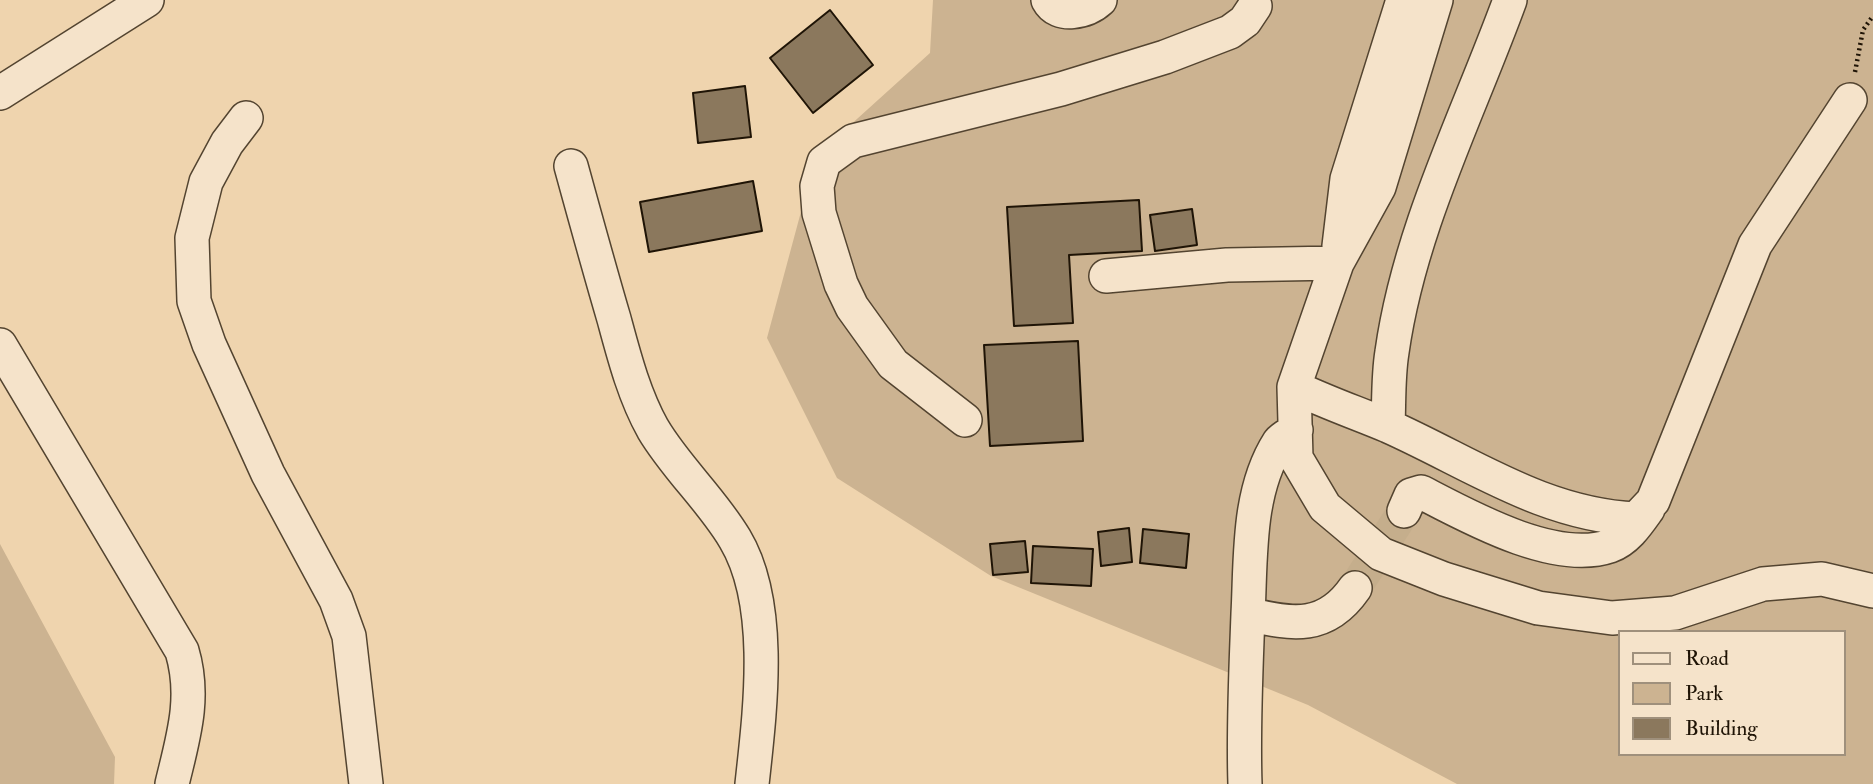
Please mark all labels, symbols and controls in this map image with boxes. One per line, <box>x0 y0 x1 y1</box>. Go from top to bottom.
legend <box>1618 630 1845 756</box>
text: Road <box>1685 645 1729 672</box>
text: Park <box>1685 680 1723 707</box>
text: Building <box>1685 715 1758 742</box>

